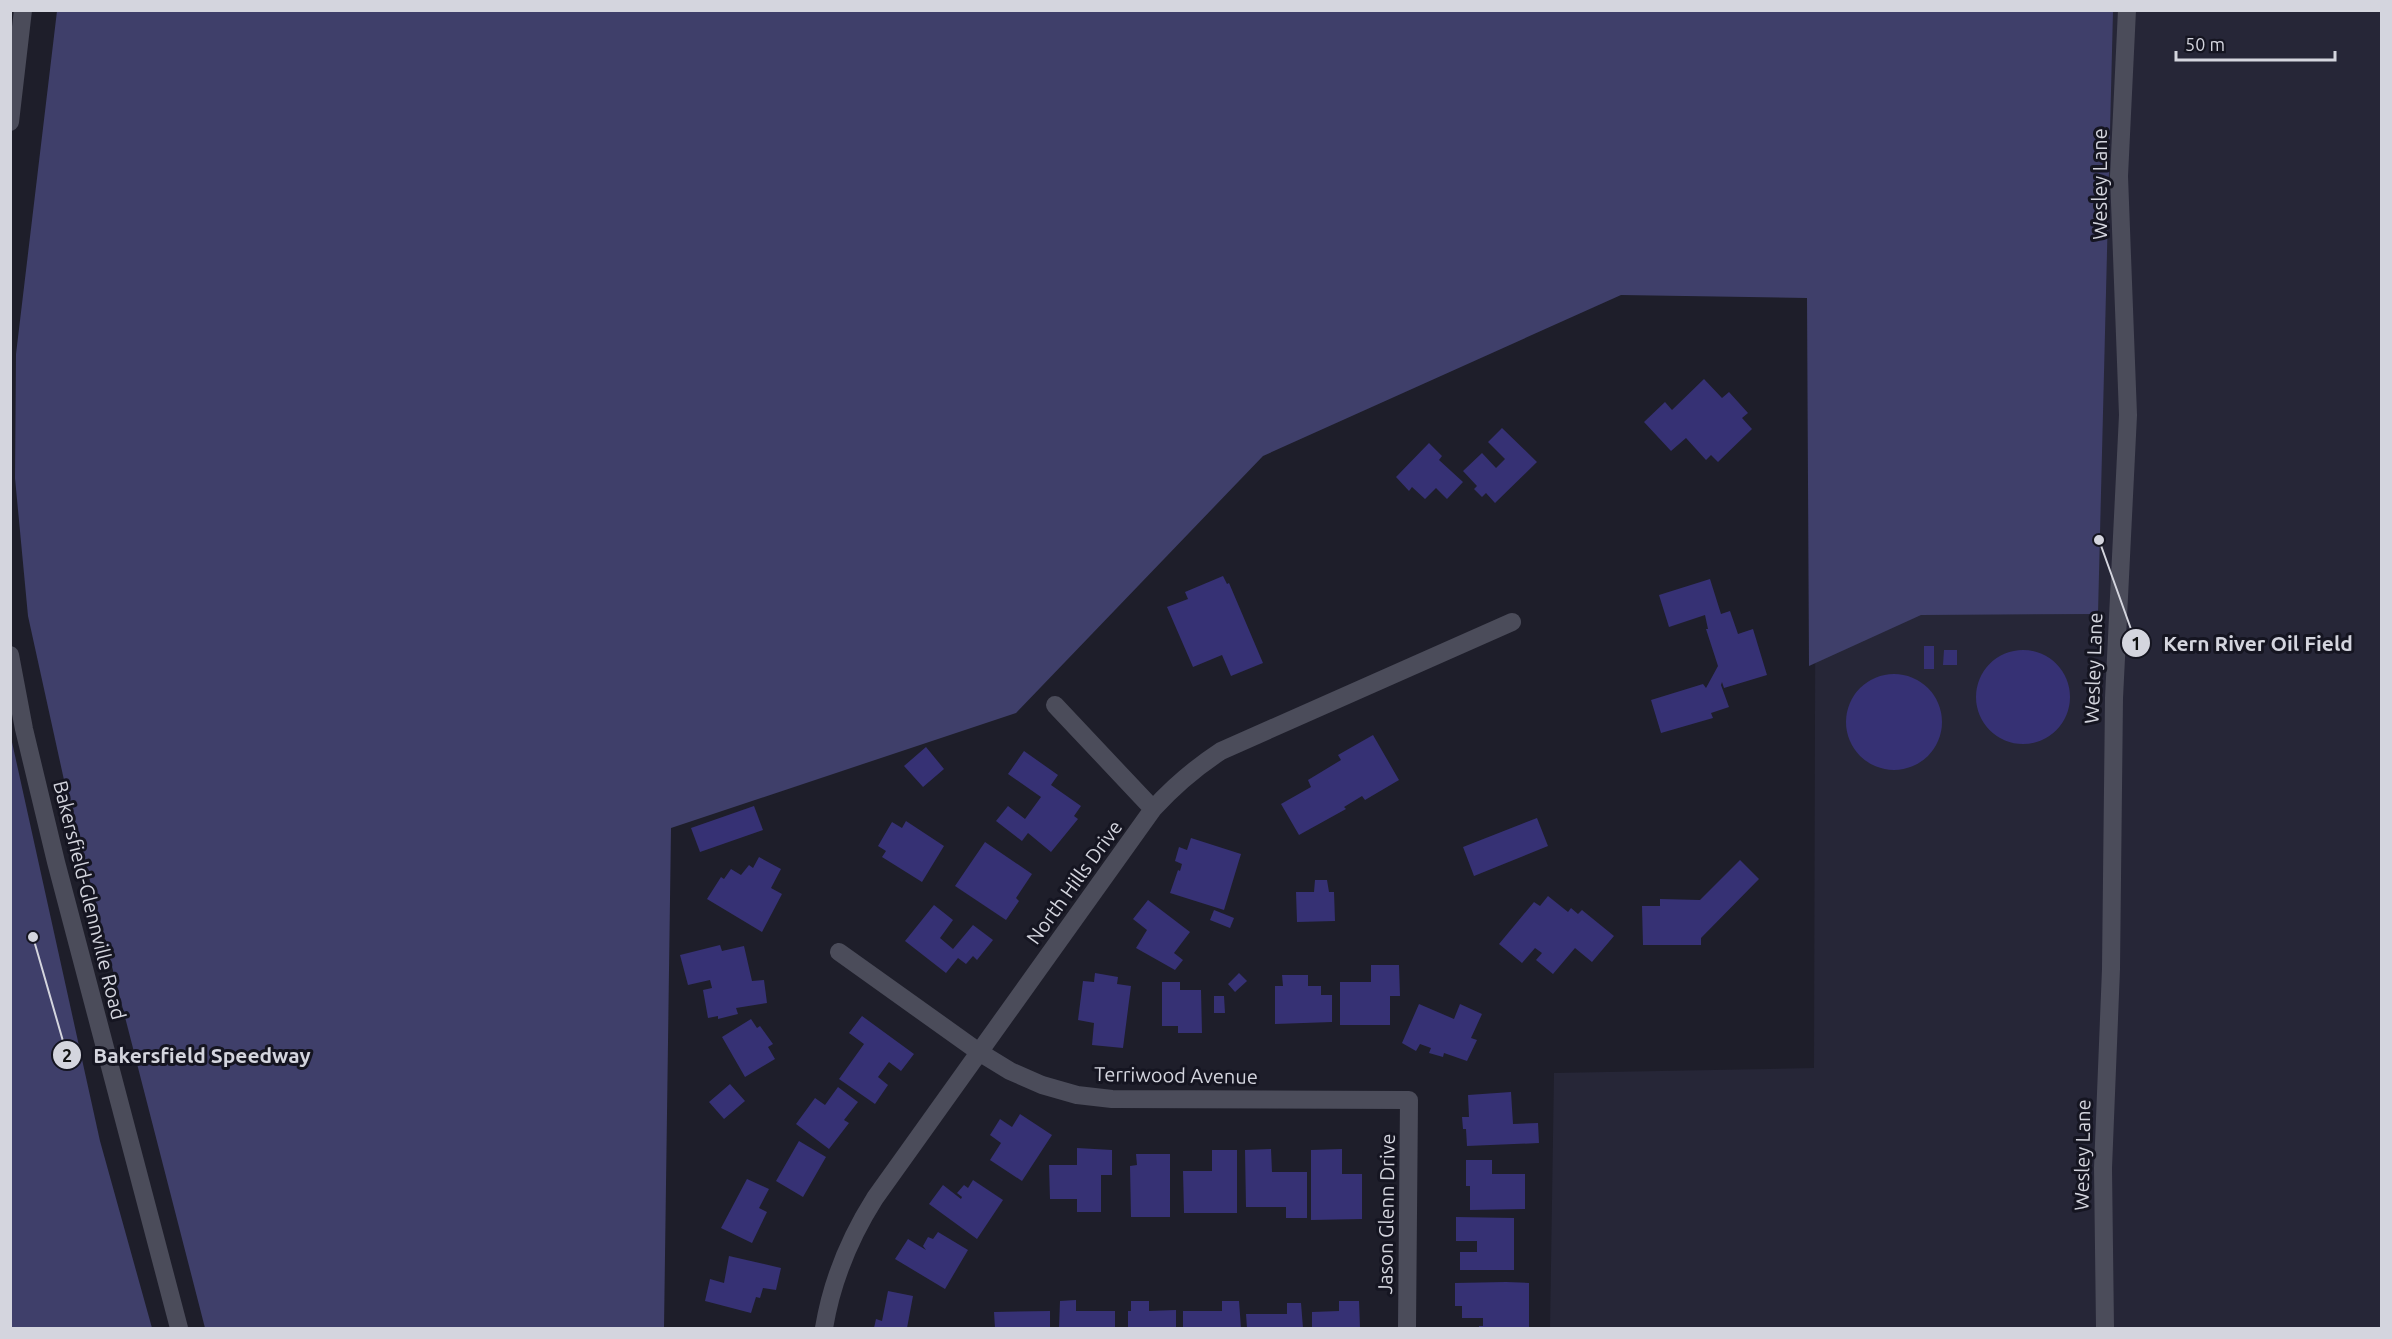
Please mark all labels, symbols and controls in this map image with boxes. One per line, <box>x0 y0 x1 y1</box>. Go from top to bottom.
scale bar <box>2176 24 2335 62</box>
text: 50 m <box>2185 34 2225 54</box>
street label: Wesley Lane <box>2088 128 2111 240</box>
street label: Wesley Lane <box>2080 612 2106 724</box>
callout: Kern River Oil Field <box>2121 624 2365 663</box>
text: Kern River Oil Field <box>2163 631 2353 655</box>
text: 1 <box>2131 633 2141 653</box>
street label: Bakersfield-Glennville Road <box>49 778 131 1022</box>
street label: North Hills Drive <box>1021 816 1127 948</box>
callout: Bakersfield Speedway <box>52 1036 323 1075</box>
text: Bakersfield Speedway <box>93 1043 311 1067</box>
text: 2 <box>62 1045 72 1065</box>
street label: Terriwood Avenue <box>1094 1062 1258 1088</box>
street label: Wesley Lane <box>2070 1099 2094 1211</box>
street label: Jason Glenn Drive <box>1373 1133 1399 1295</box>

